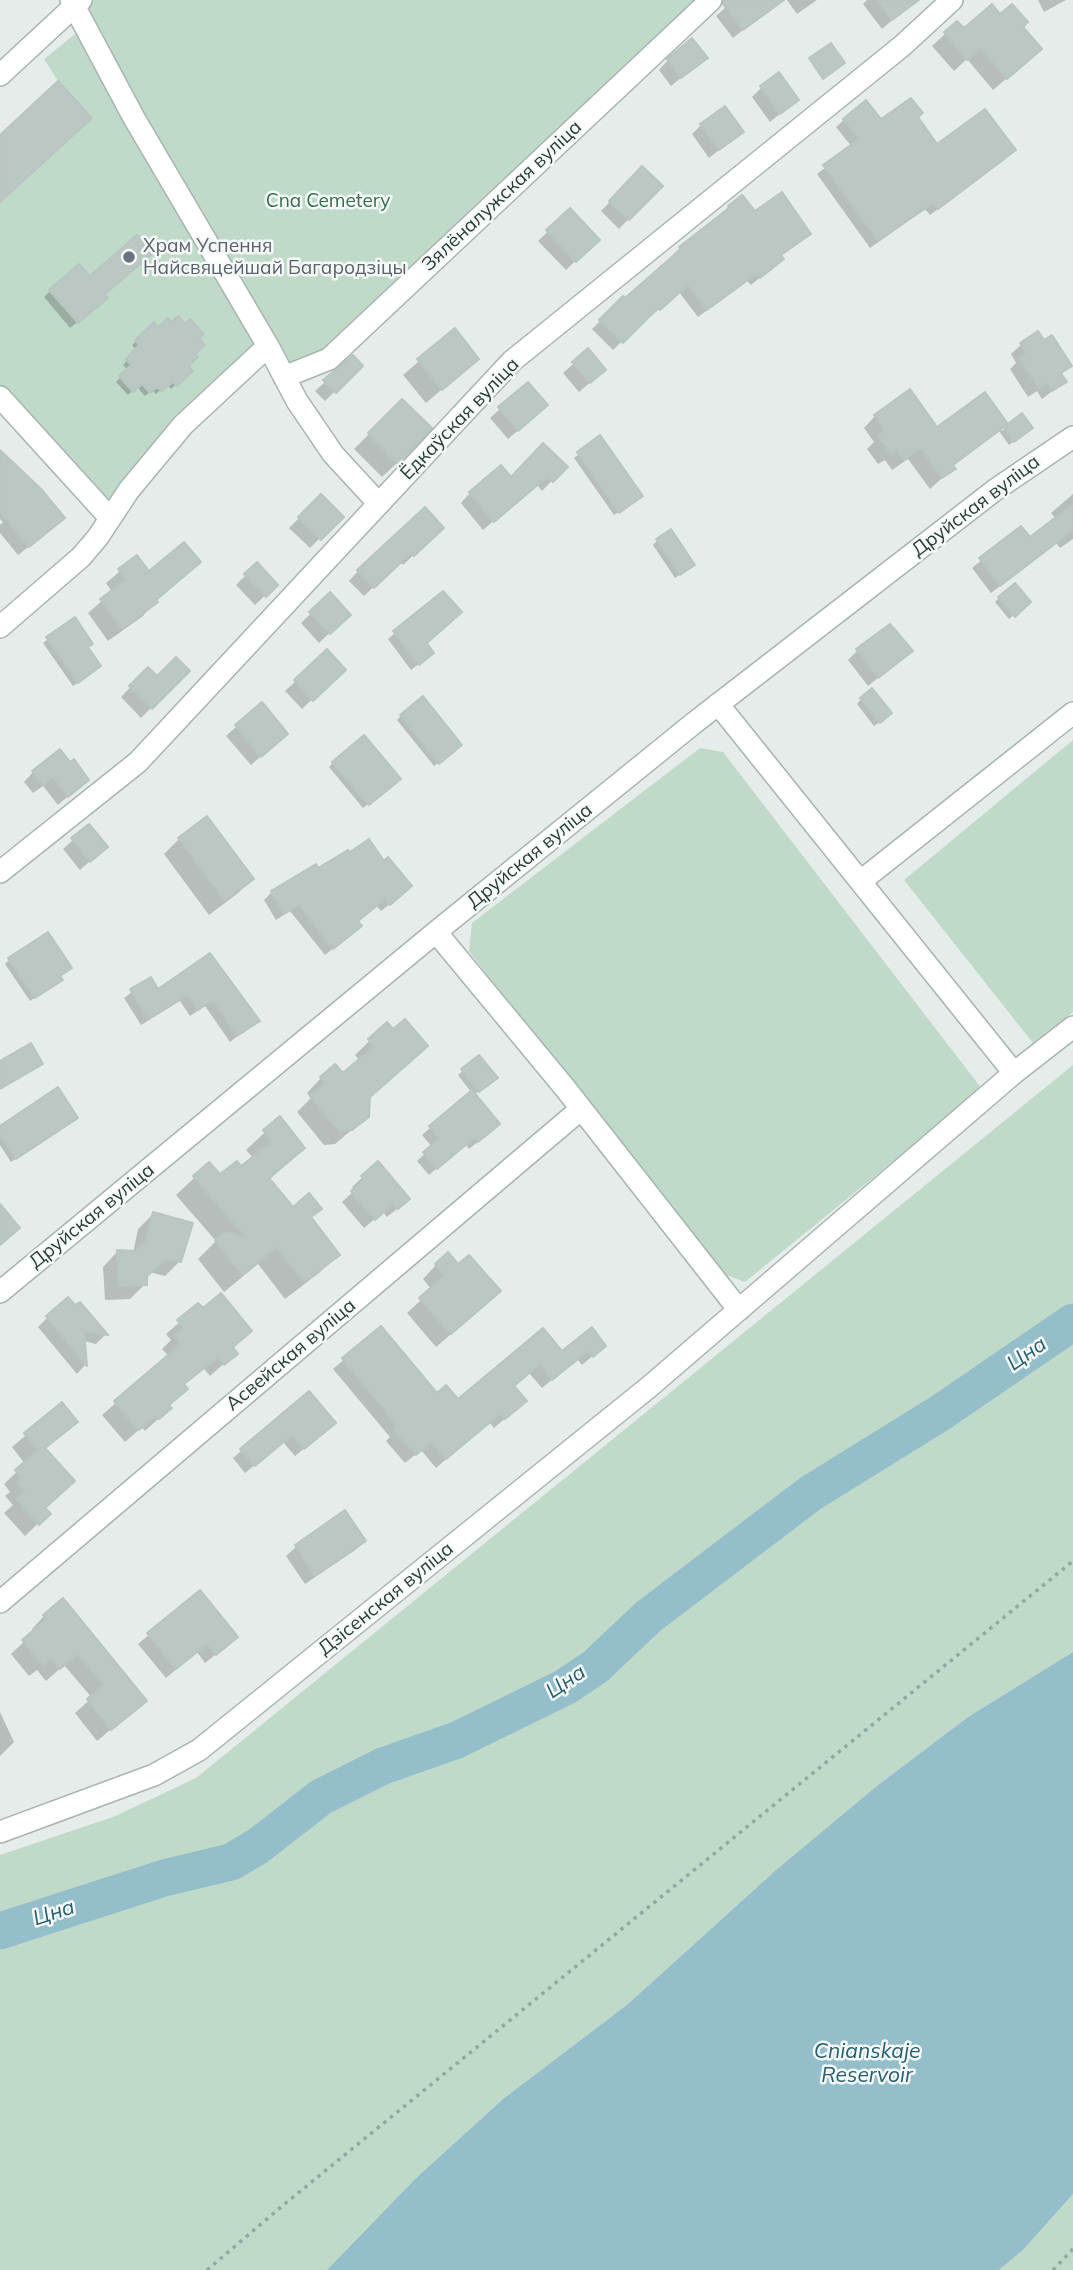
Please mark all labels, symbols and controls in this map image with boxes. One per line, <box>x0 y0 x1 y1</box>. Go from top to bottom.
street label: Зялёналужская вуліца <box>417 116 587 276</box>
park label: Cna Cemetery <box>266 190 390 212</box>
place label: Храм Успення Найсвяцейшай Багародзіцы <box>143 235 407 279</box>
marker: Храм Успення Найсвяцейшай Багародзіцы <box>121 249 137 265</box>
street label: Ёдкаўская вуліца <box>396 353 524 485</box>
street label: Друйская вуліца <box>907 450 1045 562</box>
street label: Друйская вуліца <box>463 799 597 913</box>
street label: Друйская вуліца <box>25 1159 159 1273</box>
street label: Асвейская вуліца <box>222 1294 360 1416</box>
water label: Цна <box>1002 1332 1052 1376</box>
street label: Дзісенская вуліца <box>314 1538 458 1660</box>
water label: Цна <box>541 1660 591 1704</box>
water label: Цна <box>30 1894 78 1932</box>
water label: Cnianskaje Reservoir <box>814 2039 920 2089</box>

